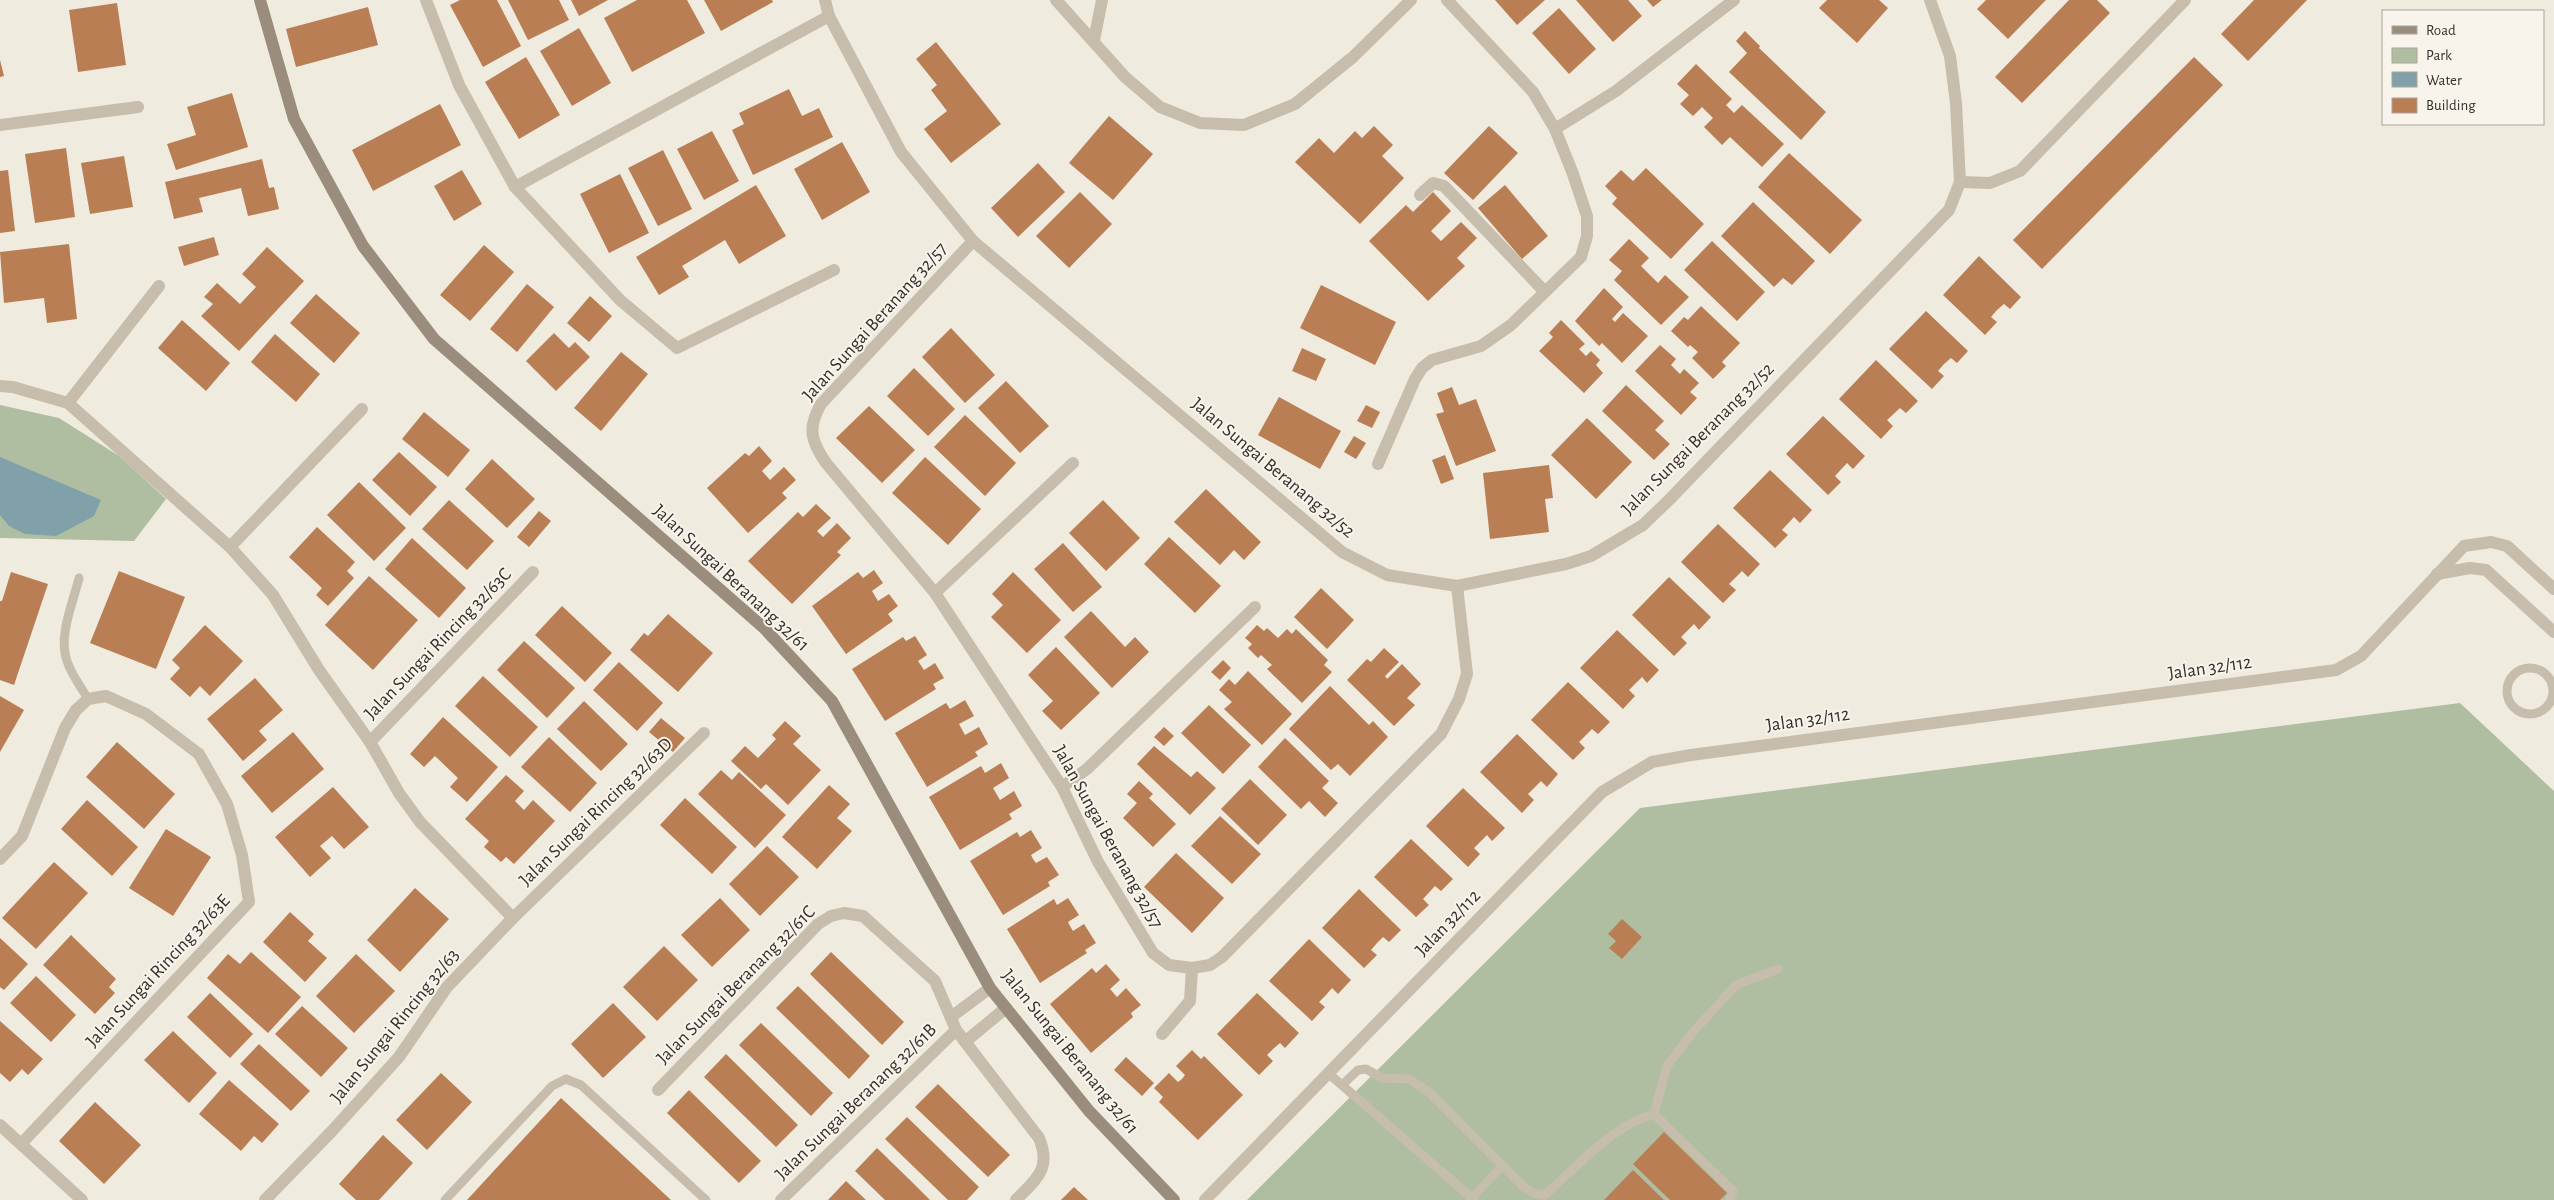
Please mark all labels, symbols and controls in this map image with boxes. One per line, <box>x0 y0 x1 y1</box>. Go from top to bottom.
legend <box>2382 10 2544 125</box>
text: Road <box>2426 23 2456 38</box>
text: Park <box>2426 48 2452 63</box>
text: Water <box>2426 73 2462 88</box>
text: Building <box>2426 98 2476 113</box>
street label: Jalan Sungai Beranang 32/57 <box>799 239 951 405</box>
street label: Jalan Sungai Beranang 32/52 <box>1618 359 1778 519</box>
street label: Jalan Sungai Beranang 32/52 <box>1188 394 1359 542</box>
street label: Jalan Sungai Beranang 32/61 <box>649 501 813 655</box>
street label: Jalan Sungai Rincing 32/63C <box>361 565 515 723</box>
street label: Jalan 32/112 <box>2167 653 2253 683</box>
street label: Jalan 32/112 <box>1765 705 1851 735</box>
street label: Jalan Sungai Rincing 32/63D <box>516 734 676 890</box>
street label: Jalan Sungai Beranang 32/57 <box>1050 742 1166 932</box>
street label: Jalan 32/112 <box>1412 886 1484 960</box>
street label: Jalan Sungai Rincing 32/63E <box>82 891 234 1051</box>
street label: Jalan Sungai Beranang 32/61C <box>653 902 819 1068</box>
street label: Jalan Sungai Rincing 32/63 <box>327 945 463 1107</box>
street label: Jalan Sungai Beranang 32/61 <box>998 966 1142 1138</box>
street label: Jalan Sungai Beranang 32/61B <box>772 1020 940 1184</box>

